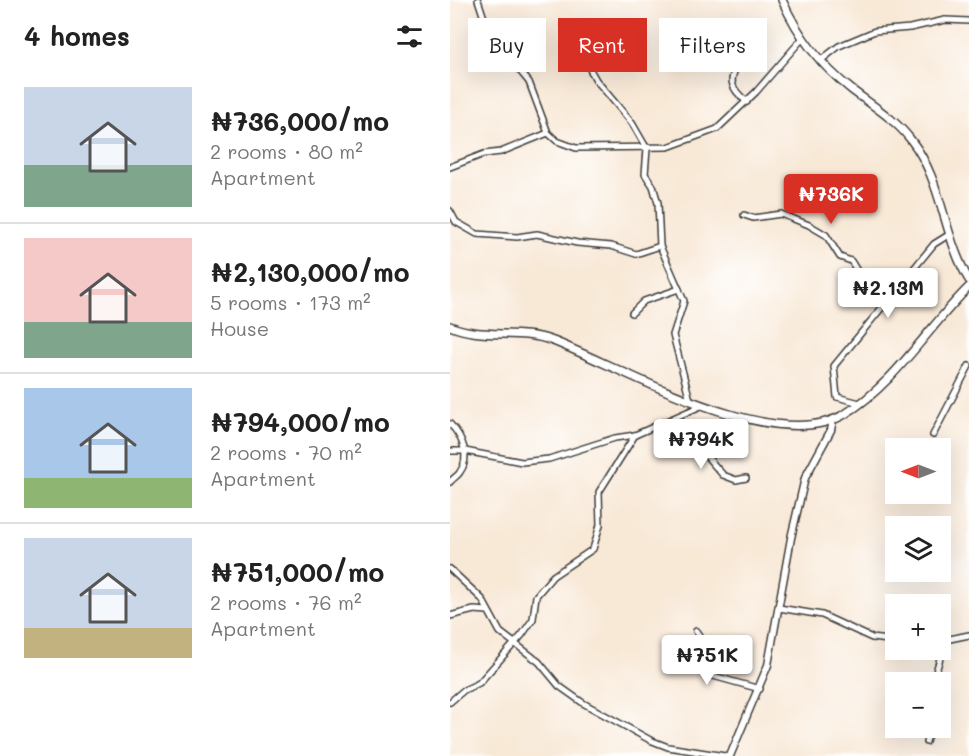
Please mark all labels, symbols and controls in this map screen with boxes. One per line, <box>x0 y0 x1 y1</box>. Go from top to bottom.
chip: Buy <box>468 18 546 72</box>
chip: Rent <box>558 18 647 72</box>
chip: Filters <box>659 18 767 72</box>
text: 4 homes <box>24 19 130 53</box>
icon: filters <box>393 20 426 53</box>
text: ₦736,000/mo <box>210 104 389 138</box>
icon: home <box>72 111 144 183</box>
text: 2 rooms · 80 m² <box>210 138 363 164</box>
text: Apartment <box>210 164 316 190</box>
pin: ₦736K <box>789 174 873 225</box>
text: ₦736K <box>798 180 864 206</box>
text: ₦2,130,000/mo <box>210 255 410 289</box>
icon: home <box>72 262 144 334</box>
pin: ₦2.13M <box>839 268 937 319</box>
text: ₦2.13M <box>852 274 924 300</box>
text: 5 rooms · 173 m² <box>210 289 371 315</box>
text: House <box>210 315 269 341</box>
text: ₦794,000/mo <box>210 405 390 439</box>
icon: home <box>72 412 144 484</box>
pin: ₦794K <box>659 419 743 470</box>
text: ₦794K <box>668 425 735 451</box>
north arrow <box>885 438 951 504</box>
map controls <box>885 438 951 738</box>
text: 2 rooms · 70 m² <box>210 439 362 465</box>
text: Apartment <box>210 465 316 491</box>
button: layers <box>885 516 951 582</box>
text: ₦751,000/mo <box>210 555 384 589</box>
icon: home <box>72 562 144 634</box>
text: 2 rooms · 76 m² <box>210 589 362 615</box>
button: + <box>885 594 951 660</box>
text: Apartment <box>210 615 316 641</box>
pin: ₦751K <box>665 635 749 686</box>
text: ₦751K <box>676 641 738 667</box>
button: − <box>885 672 951 738</box>

